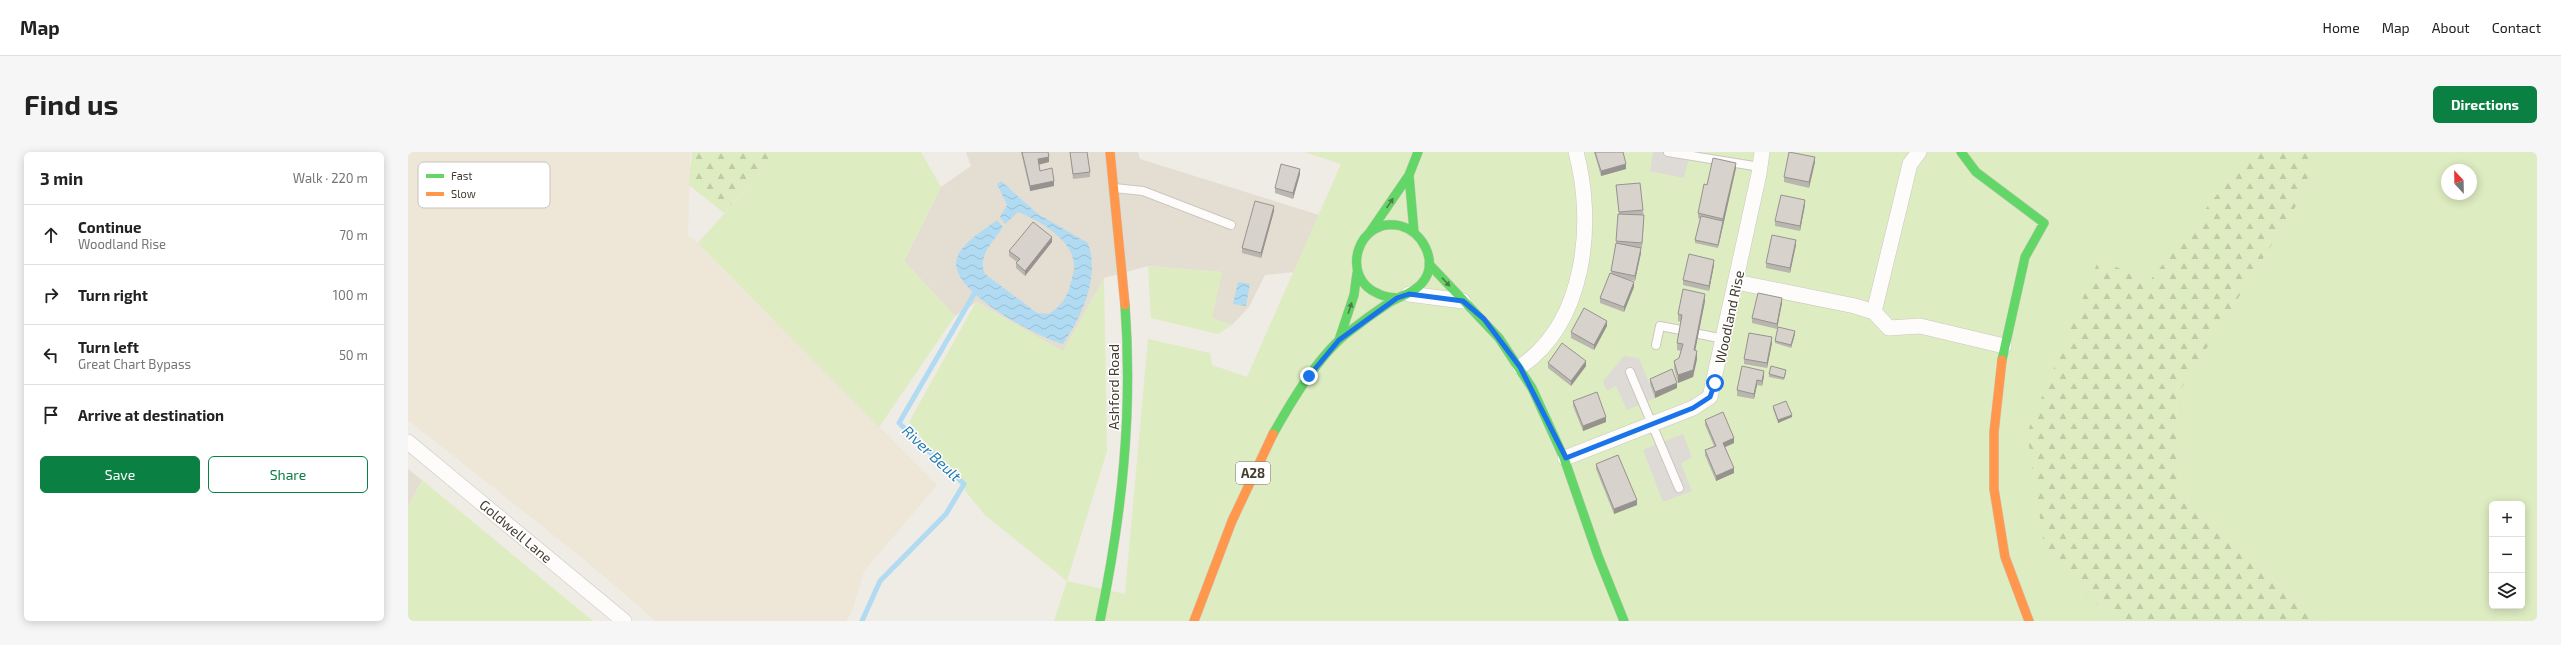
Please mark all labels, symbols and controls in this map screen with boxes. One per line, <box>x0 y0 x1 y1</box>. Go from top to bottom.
text: Map <box>20 16 60 39</box>
text: Home <box>2323 19 2360 36</box>
text: Map <box>2382 19 2410 36</box>
text: About <box>2432 19 2470 36</box>
text: Contact <box>2492 19 2541 36</box>
button: Directions <box>2433 86 2537 123</box>
text: Find us <box>24 87 118 121</box>
legend <box>418 162 550 208</box>
north arrow <box>2441 164 2477 200</box>
text: 3 min <box>40 168 83 188</box>
text: Fast <box>451 169 473 182</box>
text: Walk · 220 m <box>293 170 368 186</box>
text: Slow <box>451 187 476 200</box>
one-way arrow <box>1386 198 1394 208</box>
text: Continue <box>78 218 141 236</box>
icon: ahead <box>40 224 62 246</box>
text: 70 m <box>339 227 368 243</box>
text: Woodland Rise <box>78 236 166 252</box>
street label: Woodland Rise <box>1711 269 1747 365</box>
one-way arrow <box>1441 278 1450 287</box>
icon: right <box>40 284 62 306</box>
text: Turn right <box>78 286 148 304</box>
text: 100 m <box>333 287 368 303</box>
one-way arrow <box>1348 301 1354 313</box>
text: Turn left <box>78 338 139 356</box>
icon: left <box>40 344 62 366</box>
street label: Ashford Road <box>1105 344 1122 430</box>
text: 50 m <box>339 347 368 363</box>
text: Great Chart Bypass <box>78 356 191 372</box>
route end <box>1300 367 1318 385</box>
route start <box>1706 374 1724 392</box>
icon: arrive <box>40 404 62 426</box>
text: Arrive at destination <box>78 406 224 424</box>
water label: River Beult <box>899 421 965 485</box>
button: Save <box>40 456 200 493</box>
button: Share <box>208 456 368 493</box>
road number: A28 <box>1236 462 1270 484</box>
street label: Goldwell Lane <box>476 496 556 566</box>
map controls <box>2489 501 2525 609</box>
button: + <box>2489 501 2525 537</box>
button: − <box>2489 537 2525 573</box>
button: layers <box>2489 573 2525 609</box>

